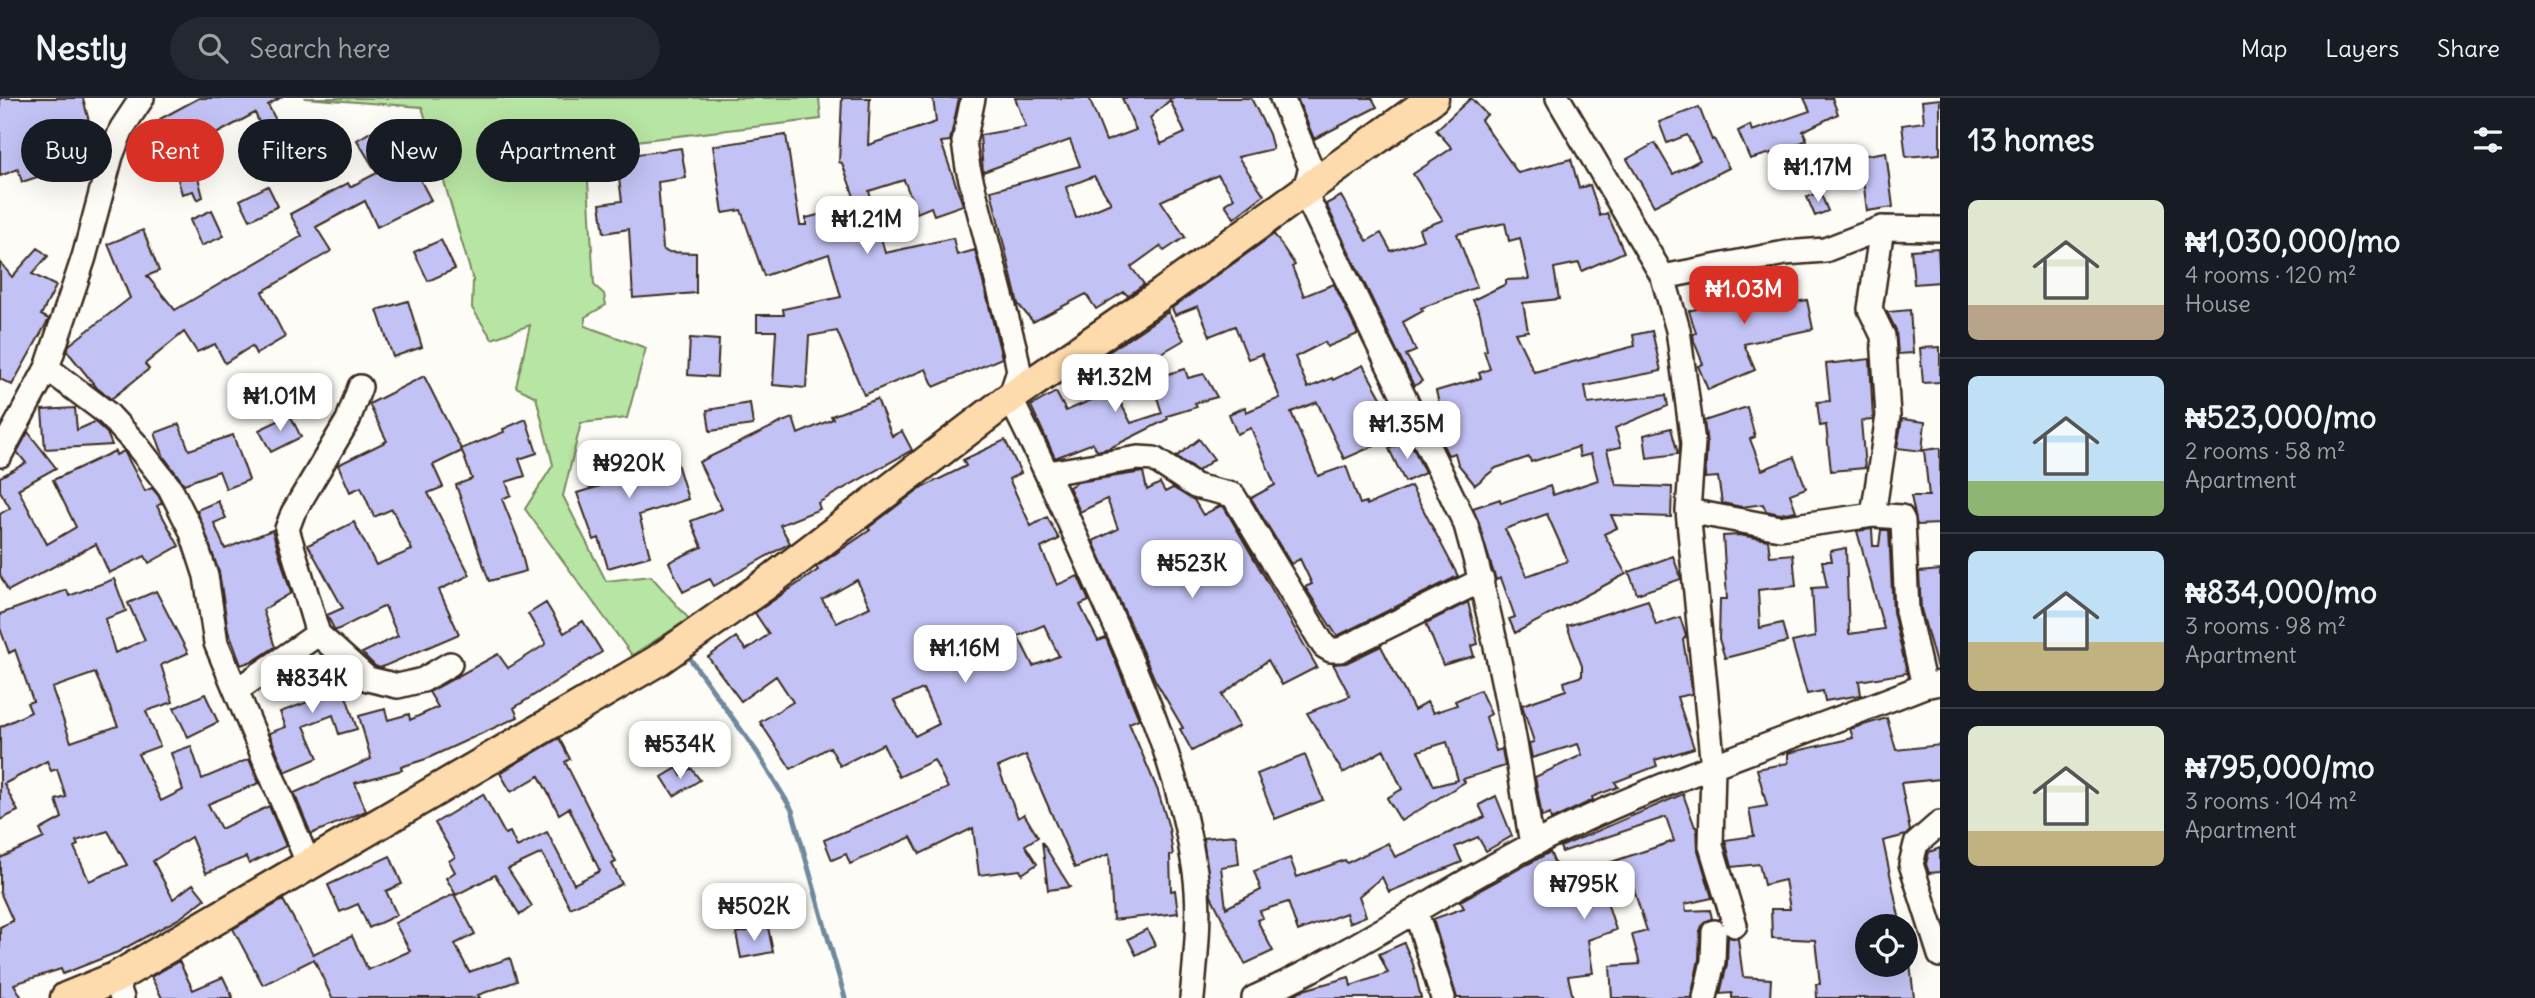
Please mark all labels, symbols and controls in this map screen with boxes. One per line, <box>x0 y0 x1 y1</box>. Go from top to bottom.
search box <box>170 17 660 80</box>
text: Nestly <box>35 27 128 69</box>
icon: search <box>194 29 232 67</box>
text: Search here <box>250 32 391 65</box>
text: Map <box>2241 33 2287 63</box>
text: Layers <box>2325 33 2399 63</box>
text: Share <box>2437 33 2500 63</box>
chip: Buy <box>21 119 112 182</box>
chip: Rent <box>126 119 224 182</box>
chip: Filters <box>238 119 352 182</box>
chip: New <box>366 119 462 182</box>
chip: Apartment <box>476 119 640 182</box>
text: 13 homes <box>1968 121 2094 159</box>
icon: filters <box>2469 121 2507 159</box>
pin: ₦1.17M <box>1761 144 1875 204</box>
text: ₦1.17M <box>1784 152 1852 181</box>
pin: ₦1.21M <box>810 197 924 256</box>
text: ₦1.21M <box>832 204 902 233</box>
text: ₦1,030,000/mo <box>2185 222 2400 260</box>
icon: home <box>2024 228 2108 312</box>
text: 4 rooms · 120 m² <box>2185 260 2357 289</box>
pin: ₦1.03M <box>1687 266 1801 326</box>
text: ₦1.03M <box>1705 274 1783 303</box>
text: House <box>2185 289 2251 318</box>
pin: ₦1.32M <box>1058 354 1172 414</box>
text: ₦1.32M <box>1078 362 1152 391</box>
pin: ₦1.01M <box>223 374 337 433</box>
text: ₦1.01M <box>243 381 317 410</box>
text: ₦523,000/mo <box>2185 398 2376 436</box>
pin: ₦1.35M <box>1350 402 1464 461</box>
icon: home <box>2024 404 2108 488</box>
text: ₦1.35M <box>1369 409 1445 438</box>
text: 2 rooms · 58 m² <box>2185 436 2346 465</box>
pin: ₦920K <box>580 440 678 500</box>
text: ₦920K <box>593 448 665 477</box>
text: Apartment <box>2185 465 2297 494</box>
pin: ₦523K <box>1143 540 1241 600</box>
text: ₦523K <box>1157 548 1227 577</box>
text: ₦834,000/mo <box>2185 573 2377 611</box>
icon: home <box>2024 579 2108 663</box>
text: 3 rooms · 98 m² <box>2185 611 2346 640</box>
pin: ₦1.16M <box>908 626 1022 685</box>
text: ₦1.16M <box>930 633 1000 662</box>
text: Apartment <box>2185 640 2297 669</box>
pin: ₦834K <box>263 656 361 715</box>
text: ₦834K <box>277 663 347 692</box>
pin: ₦534K <box>631 722 729 781</box>
text: ₦534K <box>645 729 715 758</box>
text: ₦795,000/mo <box>2185 748 2375 786</box>
icon: home <box>2024 754 2108 838</box>
text: 3 rooms · 104 m² <box>2185 786 2357 815</box>
text: Apartment <box>2185 815 2297 844</box>
pin: ₦795K <box>1535 862 1633 921</box>
text: ₦795K <box>1550 869 1618 898</box>
pin: ₦502K <box>705 884 803 943</box>
text: ₦502K <box>718 891 790 920</box>
map controls <box>1855 914 1918 977</box>
button: locate <box>1855 914 1918 977</box>

